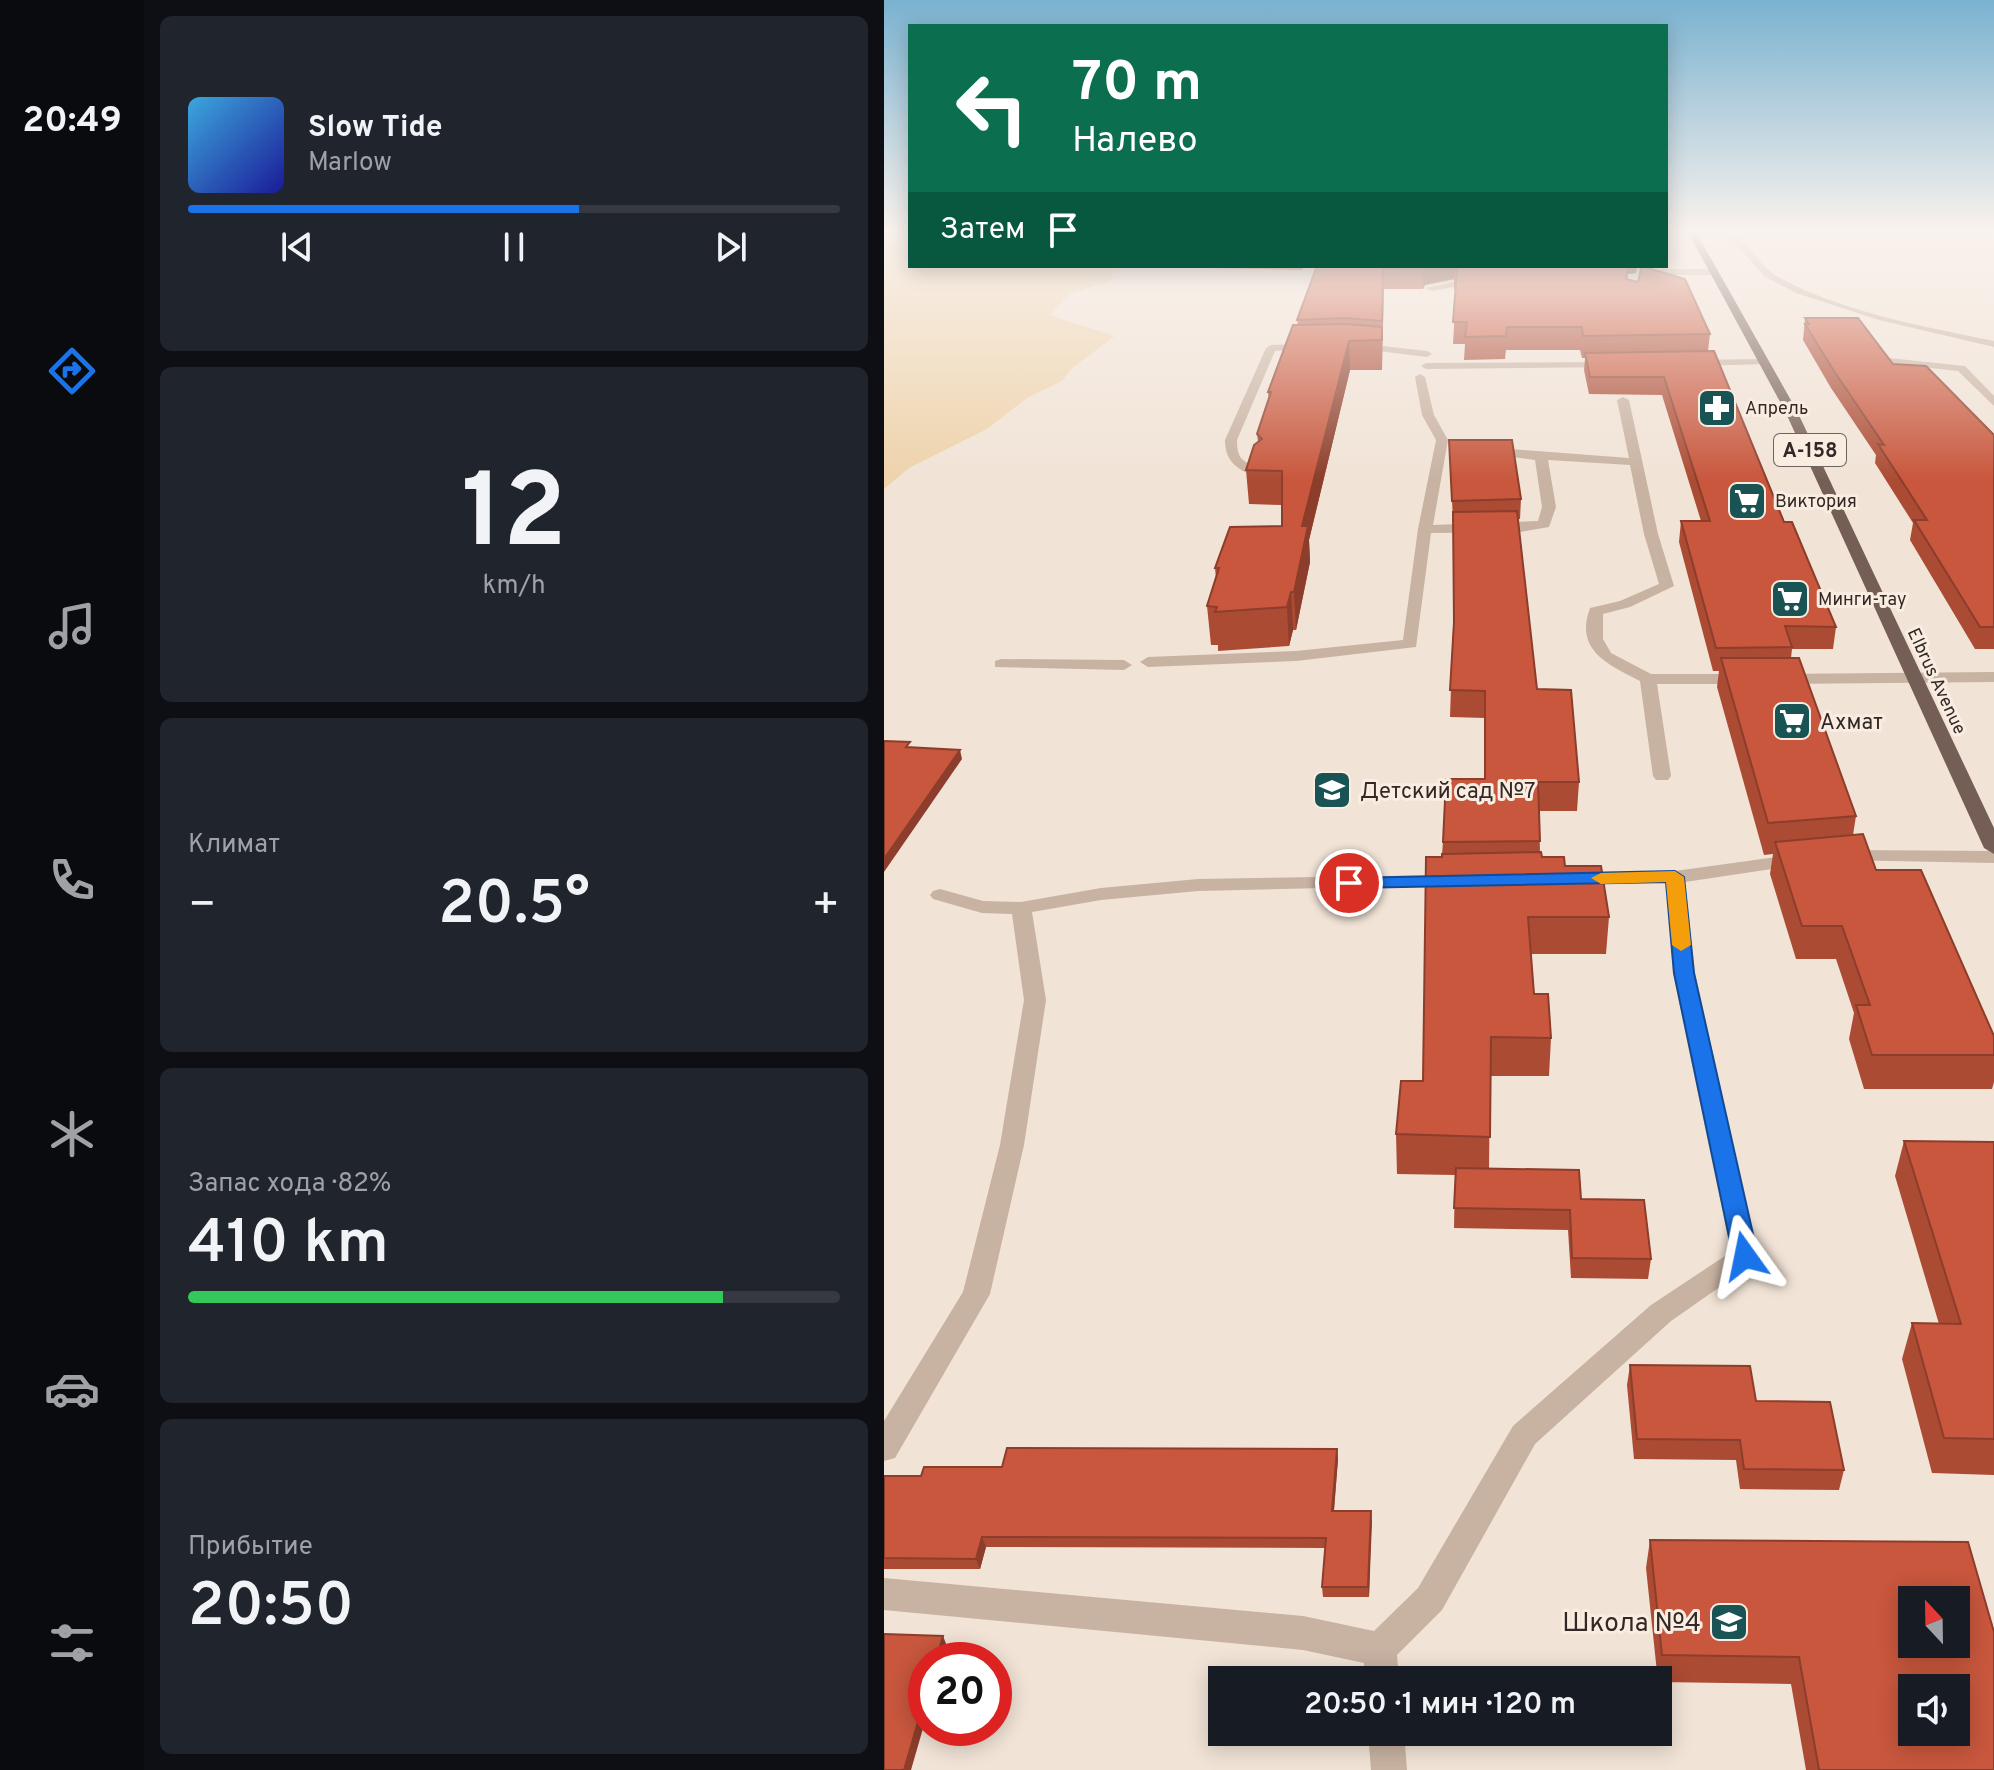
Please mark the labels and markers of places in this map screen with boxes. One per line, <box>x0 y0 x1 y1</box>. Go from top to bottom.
pharmacy icon: Апрель <box>1696 387 1738 429</box>
place label: Апрель <box>1745 398 1808 421</box>
supermarket icon: Виктория <box>1726 480 1768 522</box>
place label: Виктория <box>1775 491 1857 514</box>
supermarket icon: Минги-тау <box>1769 578 1811 620</box>
place label: Минги-тау <box>1818 589 1907 612</box>
supermarket icon: Ахмат <box>1771 700 1813 742</box>
place label: Ахмат <box>1820 710 1883 737</box>
school or university icon: Детский сад №7 <box>1311 769 1353 811</box>
place label: Детский сад №7 <box>1360 779 1536 806</box>
pin <box>1315 849 1383 917</box>
school or university icon: Школа №4 <box>1708 1601 1750 1643</box>
place label: Школа №4 <box>1562 1608 1701 1641</box>

